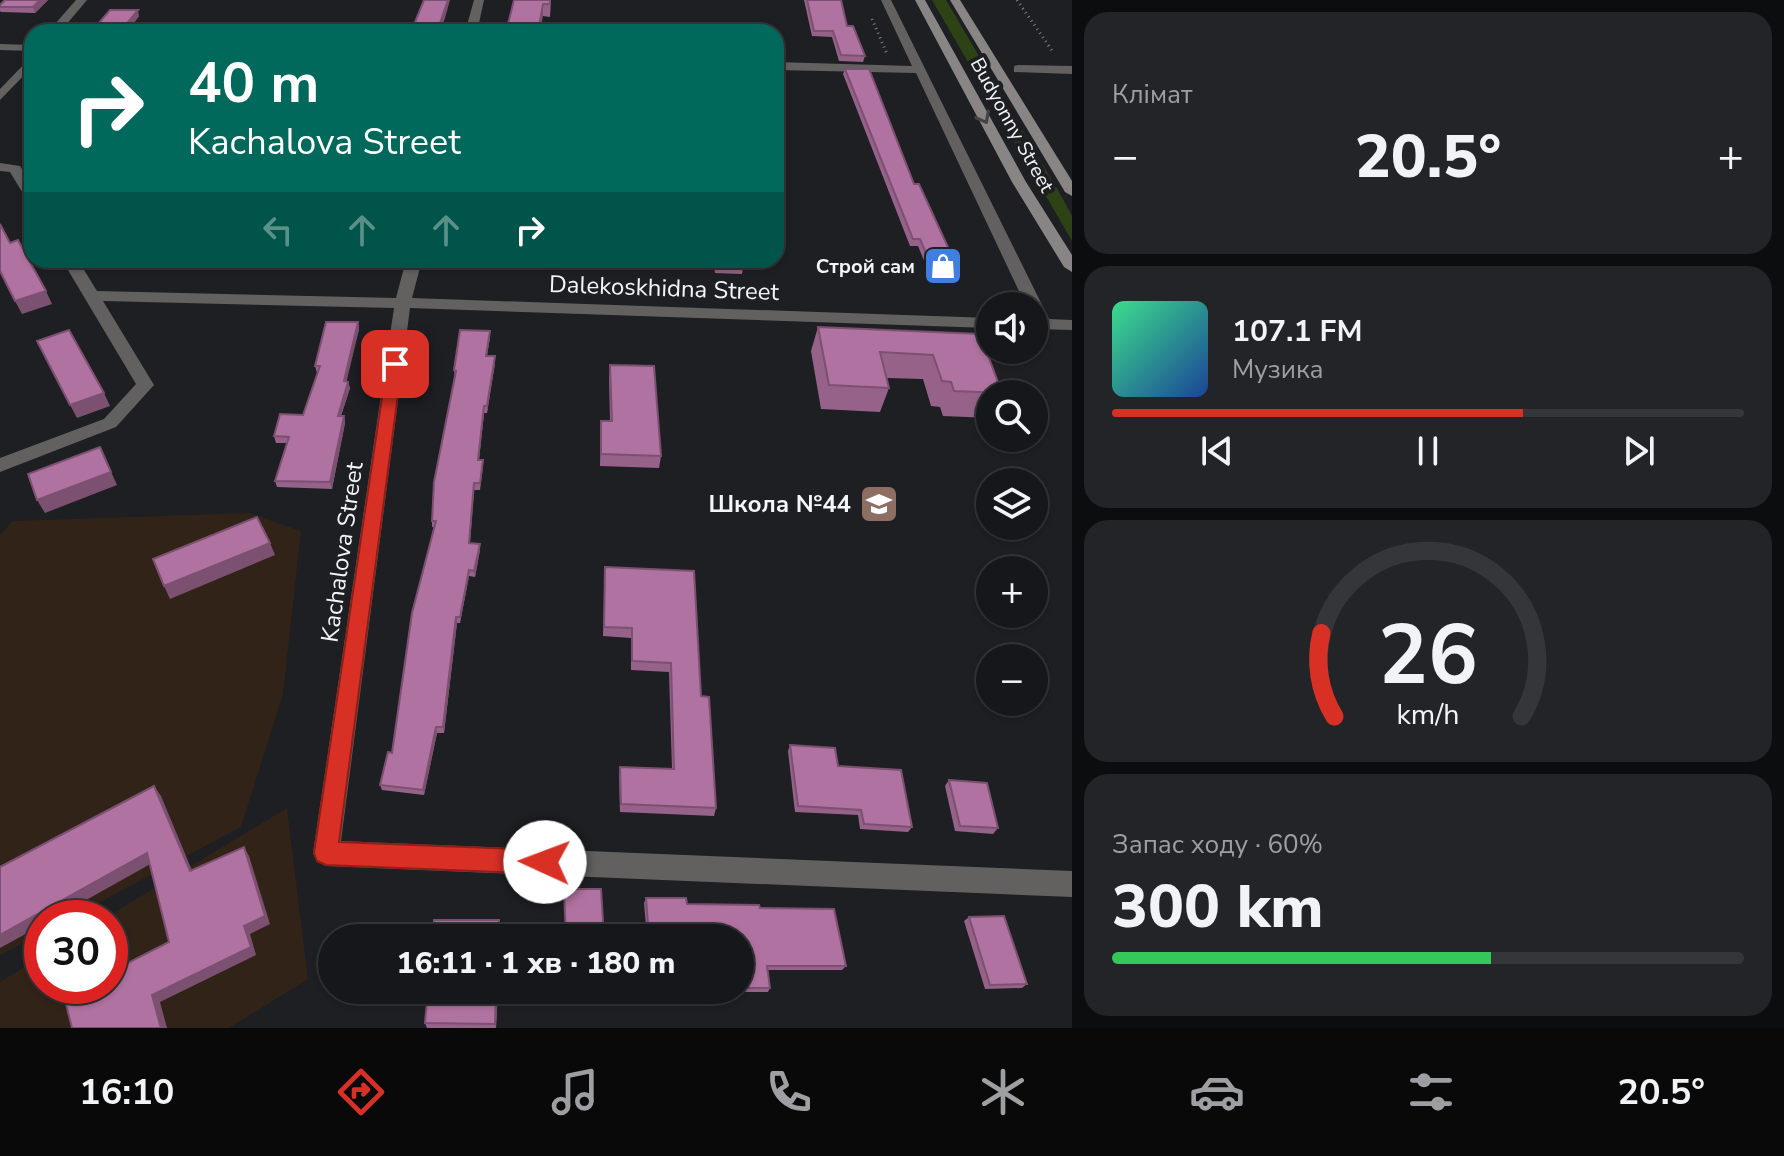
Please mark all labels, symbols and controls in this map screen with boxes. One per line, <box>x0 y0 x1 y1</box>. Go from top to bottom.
text: 40 m <box>188 45 319 122</box>
street label: Budyonny Street <box>964 53 1061 198</box>
icon: right <box>56 56 160 160</box>
text: Клімат <box>1112 77 1193 112</box>
one-way arrow <box>974 109 990 123</box>
text: 20.5° <box>1355 116 1501 198</box>
text: Kachalova Street <box>188 118 461 167</box>
text: − <box>1112 127 1138 187</box>
text: + <box>1718 127 1744 187</box>
icon: left <box>256 208 300 252</box>
icon: ahead <box>340 208 384 252</box>
icon: ahead <box>424 208 468 252</box>
icon: right <box>508 208 552 252</box>
shop icon: Строй сам <box>922 245 964 287</box>
place label: Строй сам <box>816 253 915 280</box>
street label: Dalekoskhidna Street <box>548 268 780 308</box>
map controls <box>976 292 1048 716</box>
button: sound <box>976 292 1048 364</box>
text: 107.1 FM <box>1232 311 1362 352</box>
pin <box>361 330 429 398</box>
icon: arrive <box>373 342 417 386</box>
text: Музика <box>1232 352 1324 387</box>
button: search <box>976 380 1048 452</box>
icon: previous <box>1195 429 1239 473</box>
icon: pause <box>1406 429 1450 473</box>
icon: next <box>1617 429 1661 473</box>
street label: Kachalova Street <box>314 459 371 644</box>
button: layers <box>976 468 1048 540</box>
school or university icon: Школа №44 <box>858 483 900 525</box>
place label: Школа №44 <box>708 488 851 520</box>
button: + <box>976 556 1048 628</box>
text: 26 <box>1378 599 1478 712</box>
button: − <box>976 644 1048 716</box>
text: km/h <box>1397 695 1459 734</box>
position arrow <box>503 820 587 904</box>
text: Запас ходу · 60% <box>1112 827 1323 862</box>
text: 300 km <box>1112 866 1324 948</box>
speed limit sign: 30 <box>24 900 128 1004</box>
text: 16:11 · 1 хв · 180 m <box>397 943 675 984</box>
icon: directions <box>333 1064 389 1120</box>
icon: music <box>547 1064 603 1120</box>
icon: phone <box>761 1064 817 1120</box>
icon: climate <box>975 1064 1031 1120</box>
icon: car <box>1189 1064 1245 1120</box>
icon: filters <box>1403 1064 1459 1120</box>
text: 16:10 <box>79 1068 174 1117</box>
text: 20.5° <box>1618 1068 1705 1117</box>

